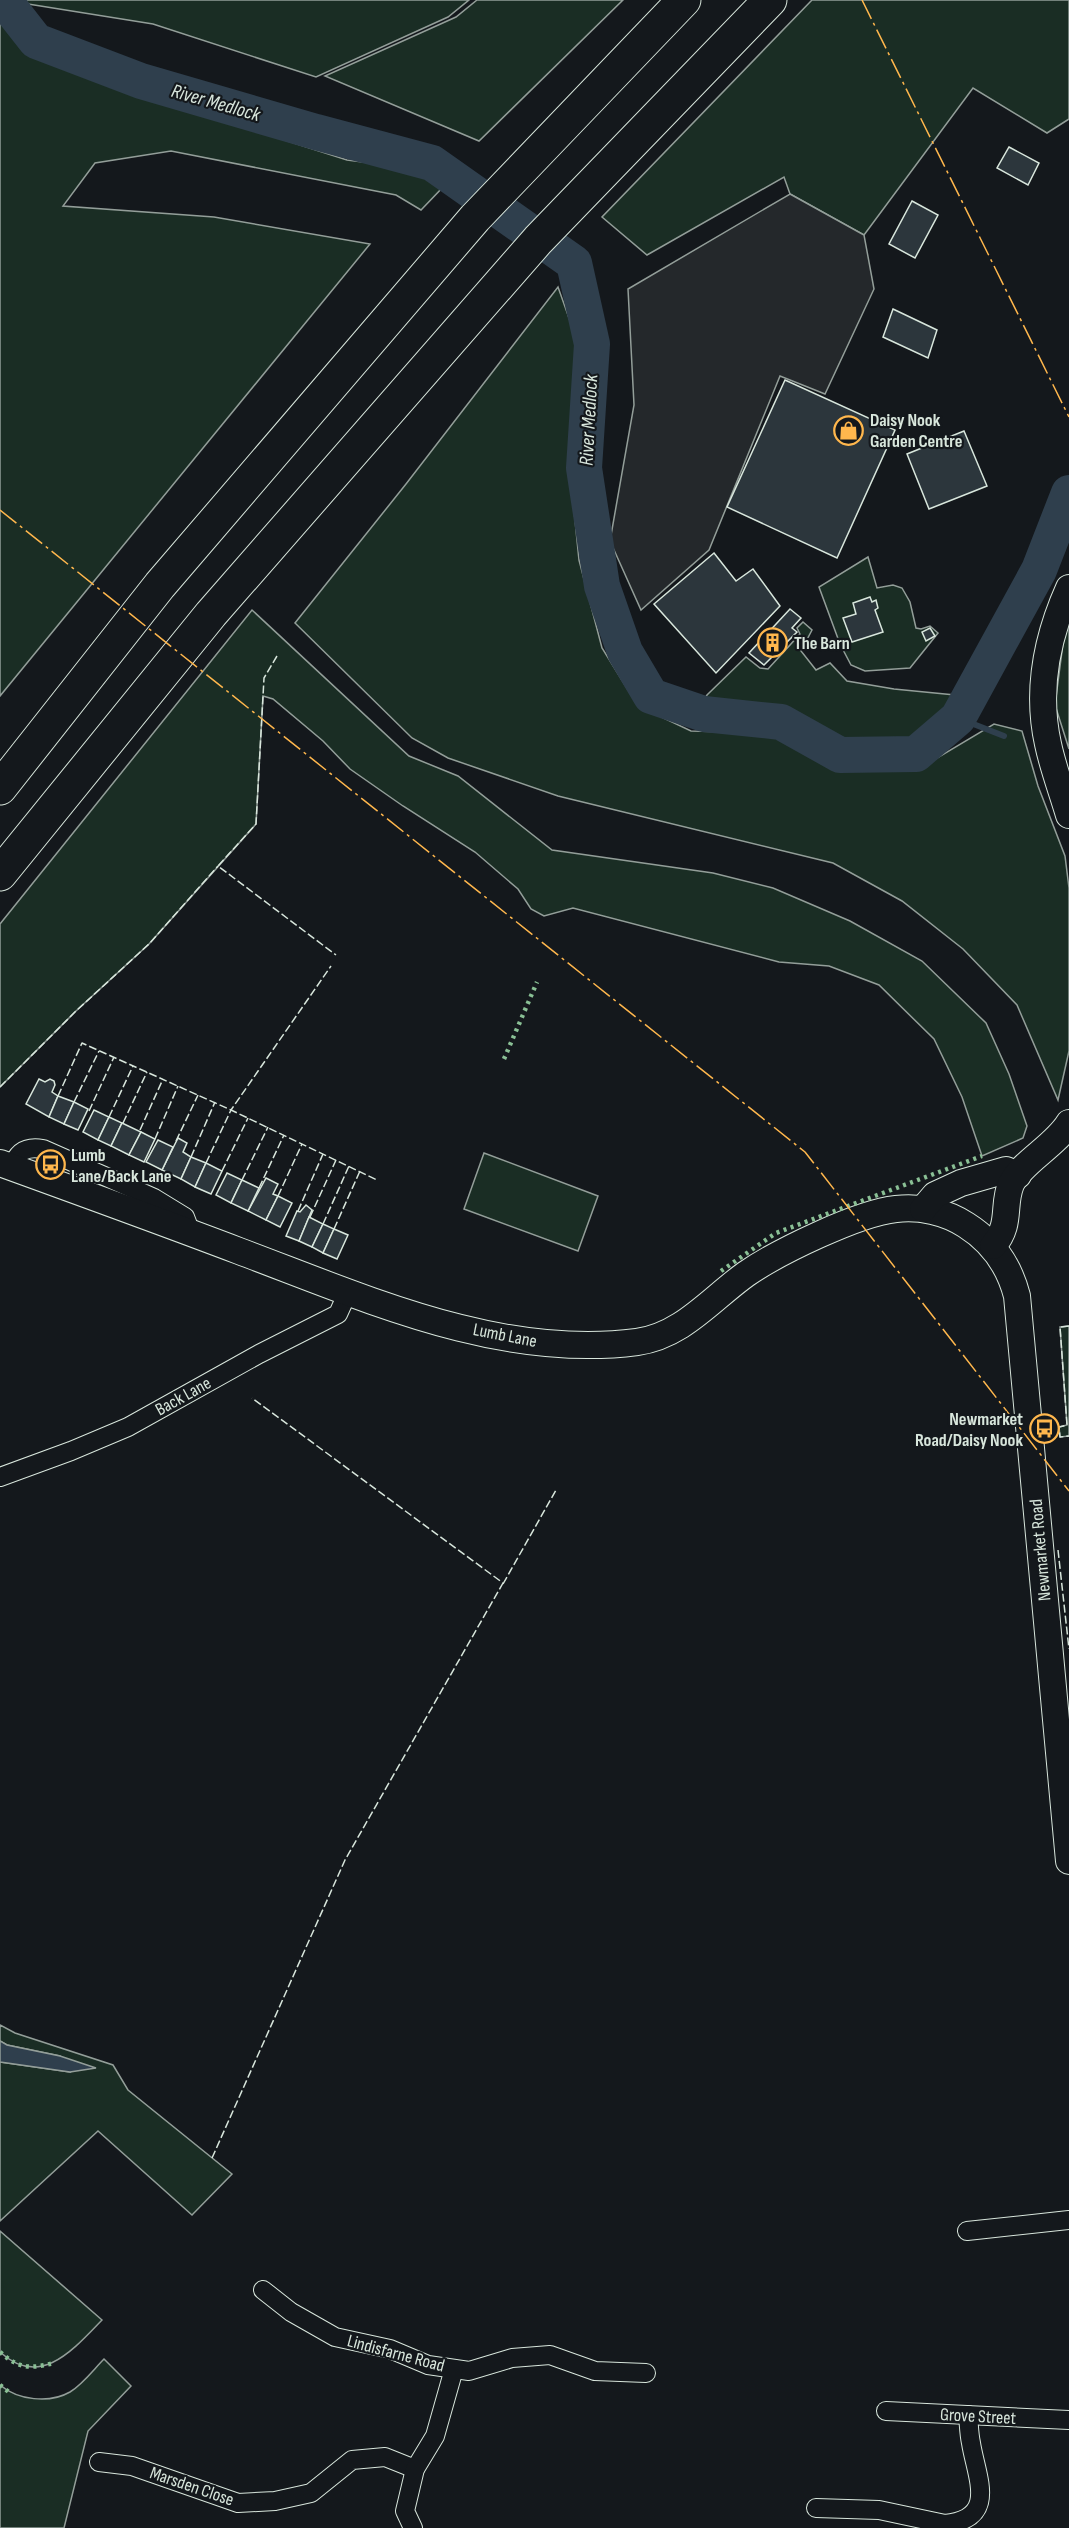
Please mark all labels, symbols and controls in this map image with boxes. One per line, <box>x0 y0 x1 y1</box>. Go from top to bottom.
water label: River Medlock <box>169 79 263 127</box>
water label: River Medlock <box>575 373 603 466</box>
place label: Daisy Nook Garden Centre <box>870 410 962 452</box>
shop icon: Daisy Nook Garden Centre <box>833 414 865 446</box>
building icon: The Barn <box>757 627 789 659</box>
place label: The Barn <box>794 633 850 654</box>
place label: Lumb Lane/Back Lane <box>71 1145 172 1187</box>
bus stop icon: Lumb Lane/Back Lane <box>34 1149 66 1181</box>
street label: Lumb Lane <box>471 1319 539 1352</box>
street label: Back Lane <box>152 1373 215 1420</box>
place label: Newmarket Road/Daisy Nook <box>915 1409 1023 1451</box>
bus stop icon: Newmarket Road/Daisy Nook <box>1028 1413 1060 1445</box>
street label: Newmarket Road <box>1026 1498 1055 1602</box>
street label: Lindisfarne Road <box>345 2330 447 2377</box>
street label: Grove Street <box>939 2404 1017 2429</box>
street label: Marsden Close <box>147 2462 237 2511</box>

